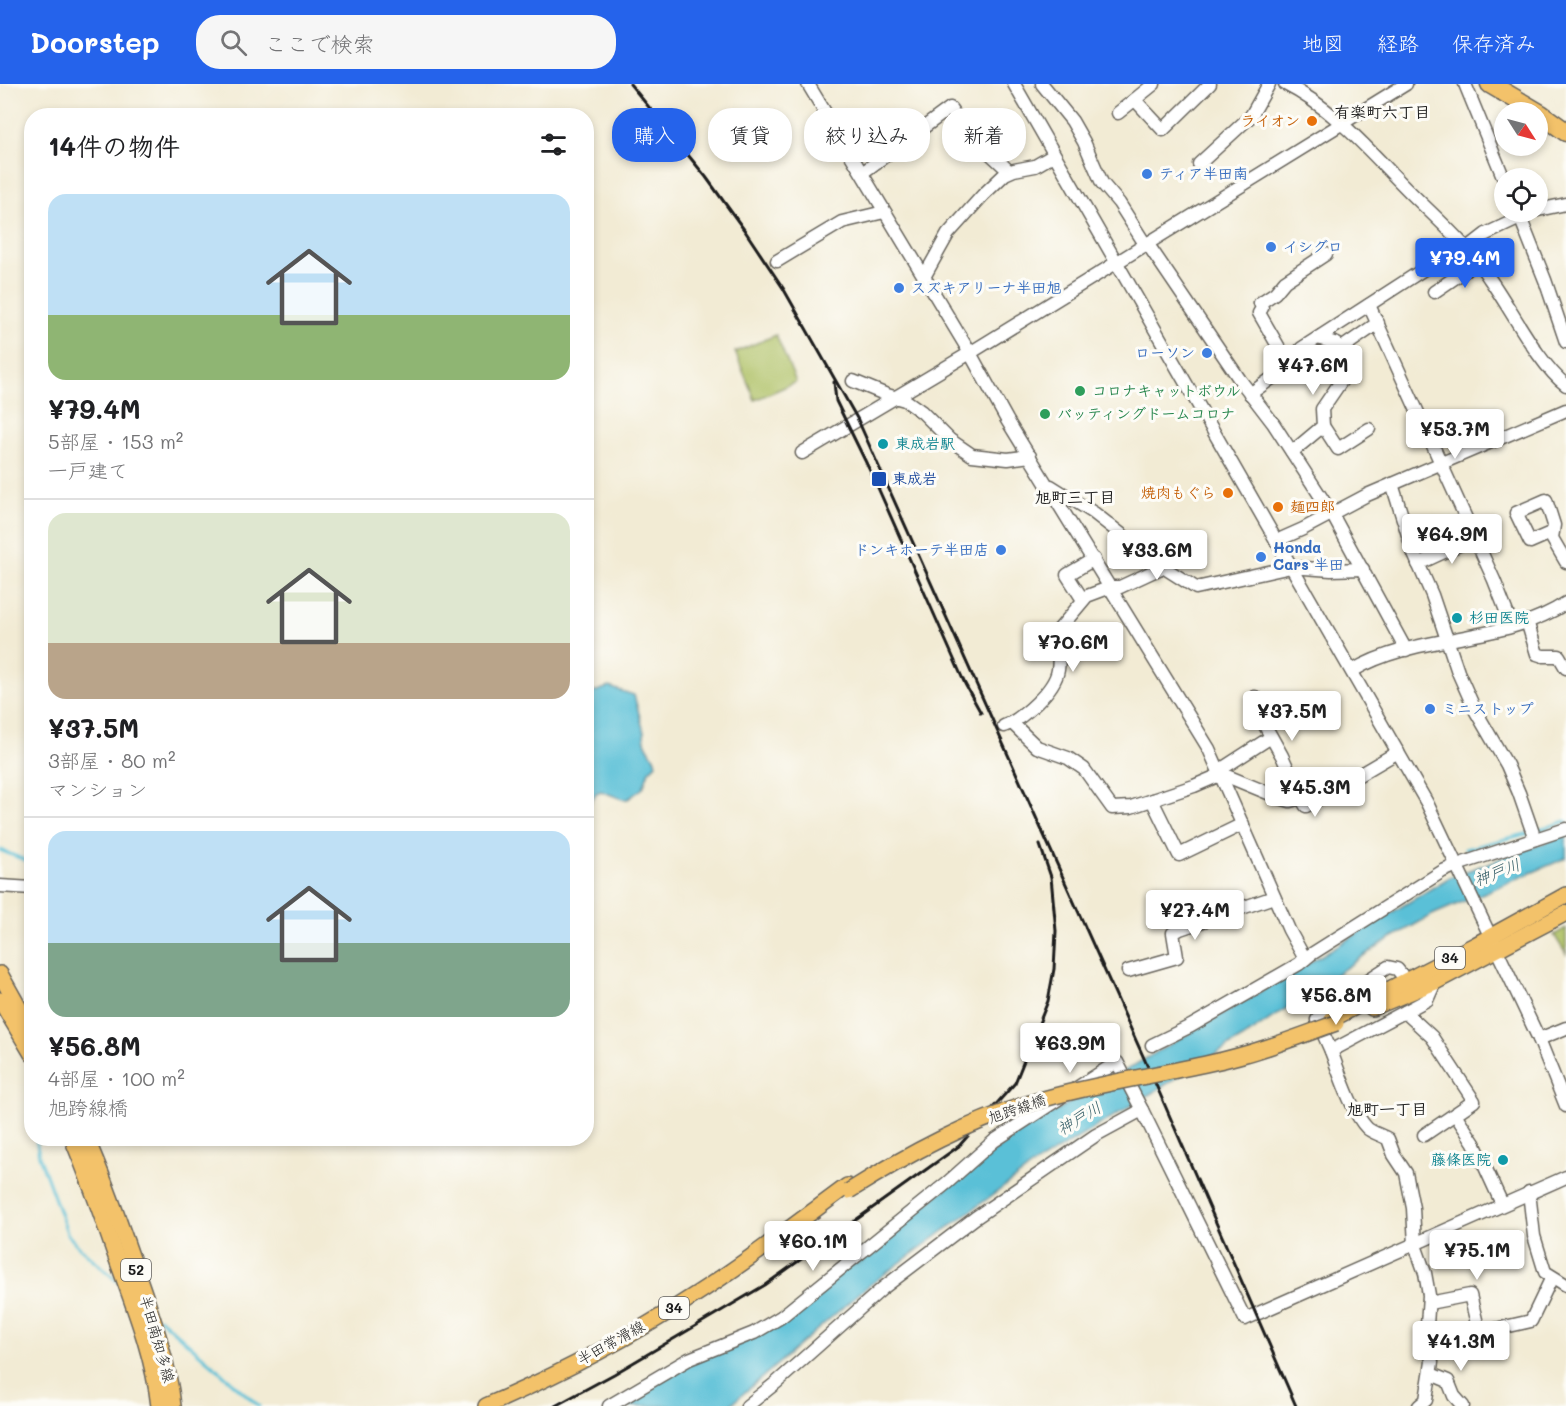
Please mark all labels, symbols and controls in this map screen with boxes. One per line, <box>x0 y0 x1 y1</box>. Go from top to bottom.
search box <box>196 15 616 69</box>
text: Doorstep <box>30 24 160 60</box>
icon: search <box>217 26 250 59</box>
text: ここで検索 <box>265 29 375 58</box>
text: 地図 <box>1302 29 1344 56</box>
text: 経路 <box>1377 29 1419 56</box>
text: 保存済み <box>1452 29 1536 56</box>
district label: 有楽町六丁目 <box>1334 101 1430 122</box>
north arrow <box>1494 102 1548 156</box>
map controls <box>1494 102 1548 222</box>
chip: 購入 <box>612 108 696 162</box>
chip: 賃貸 <box>708 108 792 162</box>
chip: 絞り込み <box>804 108 930 162</box>
chip: 新着 <box>942 108 1026 162</box>
place label: ライオン <box>1241 110 1300 130</box>
marker: ライオン <box>1305 114 1319 128</box>
icon: filters <box>537 128 570 161</box>
text: 14件の物件 <box>48 129 180 163</box>
place label: ティア半田南 <box>1159 163 1248 183</box>
marker: ティア半田南 <box>1140 167 1154 181</box>
button: locate <box>1494 168 1548 222</box>
icon: home <box>255 233 363 341</box>
place label: イシグロ <box>1283 236 1343 256</box>
pin: ¥79.4M <box>1416 238 1514 289</box>
marker: イシグロ <box>1264 240 1278 254</box>
text: ¥79.4M <box>1429 244 1501 270</box>
place label: スズキアリーナ半田旭 <box>911 277 1062 297</box>
marker: スズキアリーナ半田旭 <box>892 281 906 295</box>
place label: ローソン <box>1135 342 1195 362</box>
pin: ¥47.6M <box>1264 345 1362 396</box>
marker: ローソン <box>1200 346 1214 360</box>
text: ¥47.6M <box>1277 351 1349 377</box>
place label: コロナキャットボウル <box>1092 380 1241 400</box>
marker: コロナキャットボウル <box>1073 384 1087 398</box>
text: ¥79.4M <box>48 392 141 426</box>
place label: バッティングドームコロナ <box>1057 403 1236 423</box>
marker: バッティングドームコロナ <box>1038 407 1052 421</box>
pin: ¥53.7M <box>1406 409 1504 460</box>
text: ¥53.7M <box>1420 415 1490 441</box>
text: 5部屋 · 153 m² <box>48 428 183 454</box>
place label: 東成岩駅 <box>895 433 955 453</box>
marker: 東成岩駅 <box>876 437 890 451</box>
text: 一戸建て <box>48 457 128 483</box>
place label: 東成岩 <box>892 468 937 488</box>
marker: 東成岩 <box>870 470 888 488</box>
place label: 焼肉もぐら <box>1141 482 1216 502</box>
district label: 旭町三丁目 <box>1035 486 1115 507</box>
marker: 焼肉もぐら <box>1221 486 1235 500</box>
place label: 麺四郎 <box>1290 496 1335 516</box>
marker: 麺四郎 <box>1271 500 1285 514</box>
pin: ¥64.9M <box>1403 514 1501 565</box>
text: ¥64.9M <box>1416 520 1488 546</box>
pin: ¥33.6M <box>1108 530 1206 581</box>
text: ¥33.6M <box>1121 536 1193 562</box>
place label: Honda Cars 半田 <box>1273 537 1344 574</box>
place label: ドンキホーテ半田店 <box>854 539 989 559</box>
marker: ドンキホーテ半田店 <box>994 543 1008 557</box>
marker: Honda Cars 半田 <box>1254 550 1268 564</box>
icon: home <box>255 552 363 660</box>
place label: 杉田医院 <box>1469 607 1529 627</box>
marker: 杉田医院 <box>1450 611 1464 625</box>
pin: ¥70.6M <box>1024 622 1122 673</box>
text: ¥70.6M <box>1037 628 1109 654</box>
pin: ¥37.5M <box>1243 691 1341 742</box>
text: ¥37.5M <box>1257 697 1327 723</box>
place label: ミニストップ <box>1442 698 1534 718</box>
marker: ミニストップ <box>1423 702 1437 716</box>
text: ¥37.5M <box>48 711 139 745</box>
text: 3部屋 · 80 m² <box>48 747 176 773</box>
pin: ¥45.3M <box>1266 767 1364 818</box>
text: ¥45.3M <box>1279 773 1351 799</box>
text: マンション <box>48 776 147 802</box>
water label: 神戸川 <box>1471 853 1523 890</box>
icon: home <box>255 870 363 978</box>
pin: ¥27.4M <box>1146 890 1244 941</box>
text: ¥27.4M <box>1160 896 1230 922</box>
road number: 34 <box>1435 947 1465 969</box>
pin: ¥56.8M <box>1287 975 1385 1026</box>
text: ¥56.8M <box>1300 981 1372 1007</box>
pin: ¥63.9M <box>1021 1023 1119 1074</box>
text: ¥56.8M <box>48 1029 141 1063</box>
text: ¥63.9M <box>1034 1029 1106 1055</box>
text: 4部屋 · 100 m² <box>48 1065 185 1091</box>
street label: 旭跨線橋 <box>985 1089 1048 1127</box>
text: 旭跨線橋 <box>48 1094 128 1120</box>
water label: 神戸川 <box>1053 1096 1105 1139</box>
district label: 旭町一丁目 <box>1347 1098 1427 1119</box>
place label: 藤條医院 <box>1431 1149 1491 1169</box>
marker: 藤條医院 <box>1496 1153 1510 1167</box>
pin: ¥60.1M <box>764 1221 862 1272</box>
text: ¥60.1M <box>778 1227 848 1253</box>
pin: ¥75.1M <box>1428 1230 1526 1281</box>
text: ¥75.1M <box>1443 1236 1511 1262</box>
road number: 52 <box>121 1259 151 1281</box>
street label: 半田南知多線 <box>136 1293 180 1385</box>
road number: 34 <box>659 1297 689 1319</box>
street label: 半田常滑線 <box>573 1315 648 1369</box>
pin: ¥41.3M <box>1412 1321 1510 1372</box>
text: ¥41.3M <box>1427 1327 1495 1353</box>

